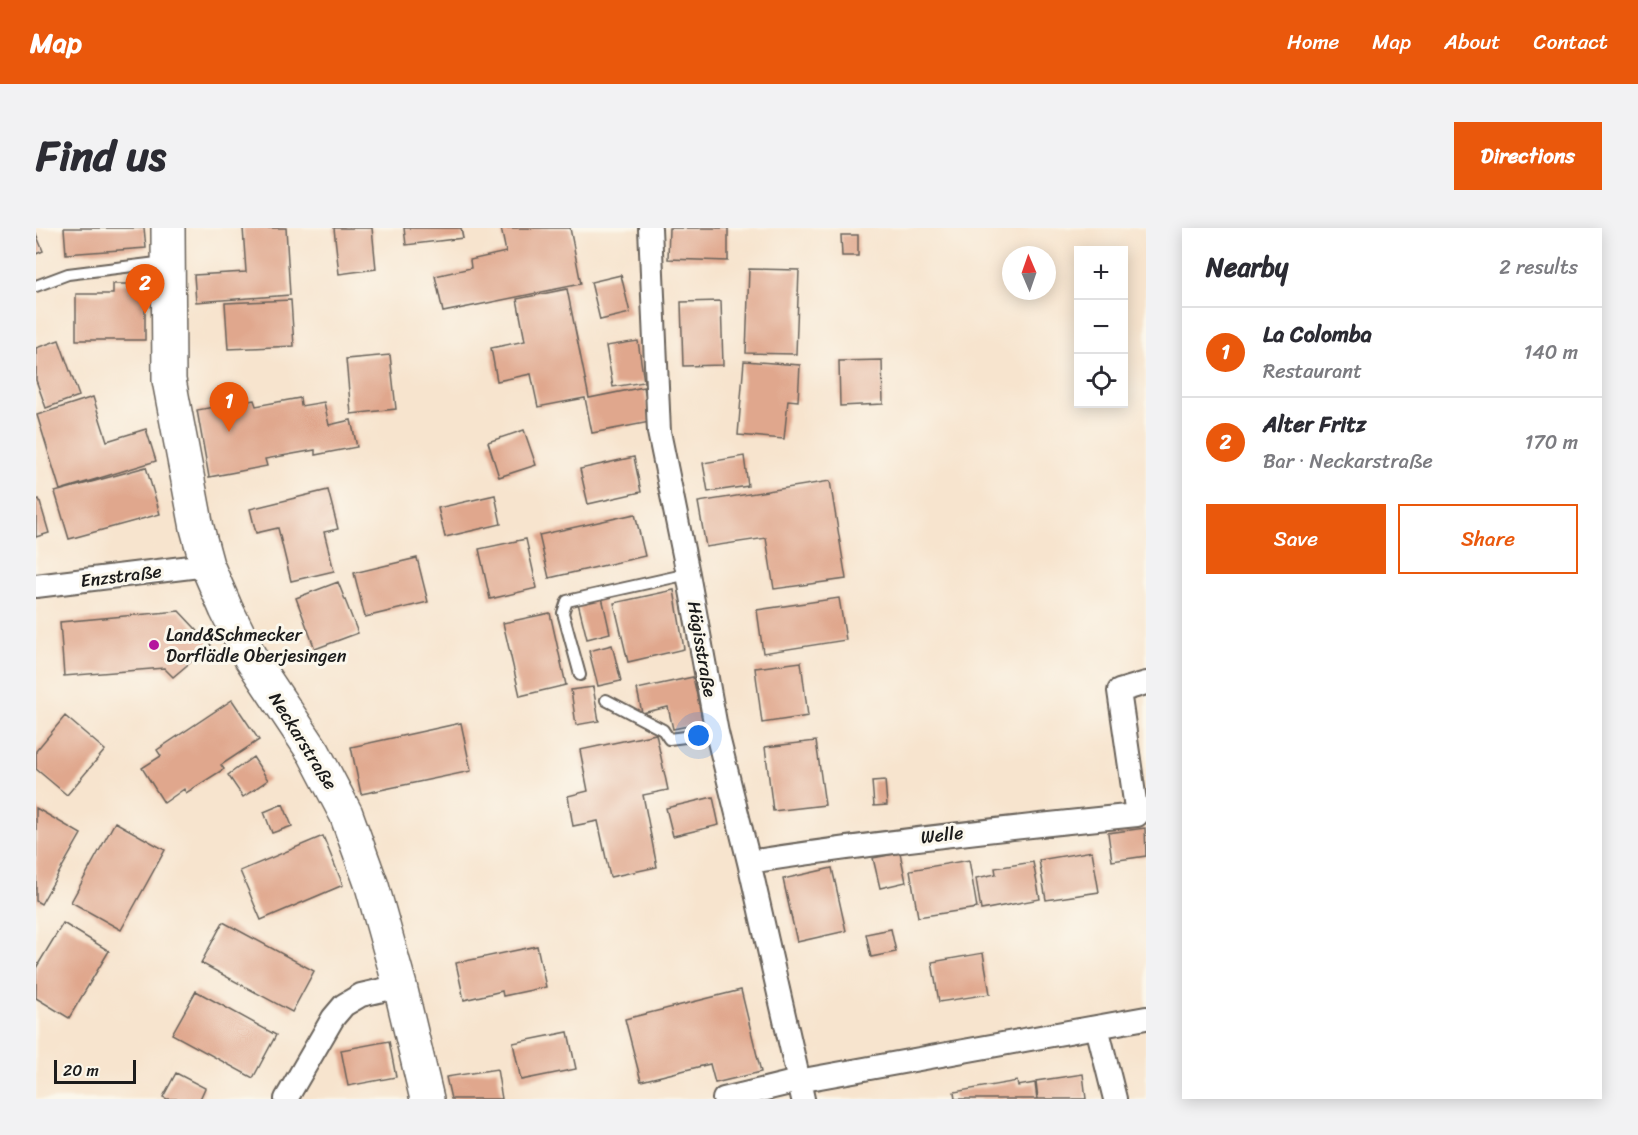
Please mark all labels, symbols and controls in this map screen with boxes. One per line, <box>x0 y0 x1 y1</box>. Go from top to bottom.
text: Map <box>30 18 82 67</box>
text: Home <box>1287 23 1339 61</box>
text: Map <box>1372 23 1411 61</box>
text: About <box>1444 23 1501 61</box>
text: Contact <box>1534 23 1608 61</box>
text: Find us <box>36 119 166 193</box>
button: Directions <box>1454 122 1602 190</box>
text: Nearby <box>1206 244 1288 290</box>
north arrow <box>1002 246 1056 300</box>
map controls <box>1074 246 1128 408</box>
button: + <box>1074 246 1128 300</box>
text: 2 results <box>1499 250 1578 285</box>
pin: 2 <box>126 264 164 314</box>
button: − <box>1074 300 1128 354</box>
text: La Colomba <box>1263 315 1372 354</box>
text: 1 <box>1221 335 1230 370</box>
text: 140 m <box>1524 335 1578 370</box>
button: locate <box>1074 354 1128 408</box>
text: Restaurant <box>1263 354 1362 389</box>
pin: 1 <box>210 382 248 432</box>
text: Alter Fritz <box>1263 405 1367 444</box>
text: 2 <box>1220 425 1231 460</box>
text: 170 m <box>1525 425 1578 460</box>
text: Bar · Neckarstraße <box>1263 444 1433 479</box>
button: Save <box>1206 504 1386 574</box>
button: Share <box>1398 504 1578 574</box>
street label: Enzstraße <box>79 555 163 597</box>
street label: Hägisstraße <box>678 599 726 700</box>
place label: Land&Schmecker Dorflädle Oberjesingen <box>166 619 347 672</box>
marker: Land&Schmecker Dorflädle Oberjesingen <box>147 638 161 652</box>
street label: Neckarstraße <box>260 685 346 797</box>
your location <box>684 721 713 750</box>
street label: Welle <box>919 817 965 853</box>
text: 20 m <box>63 1056 99 1085</box>
scale bar <box>54 1057 136 1084</box>

